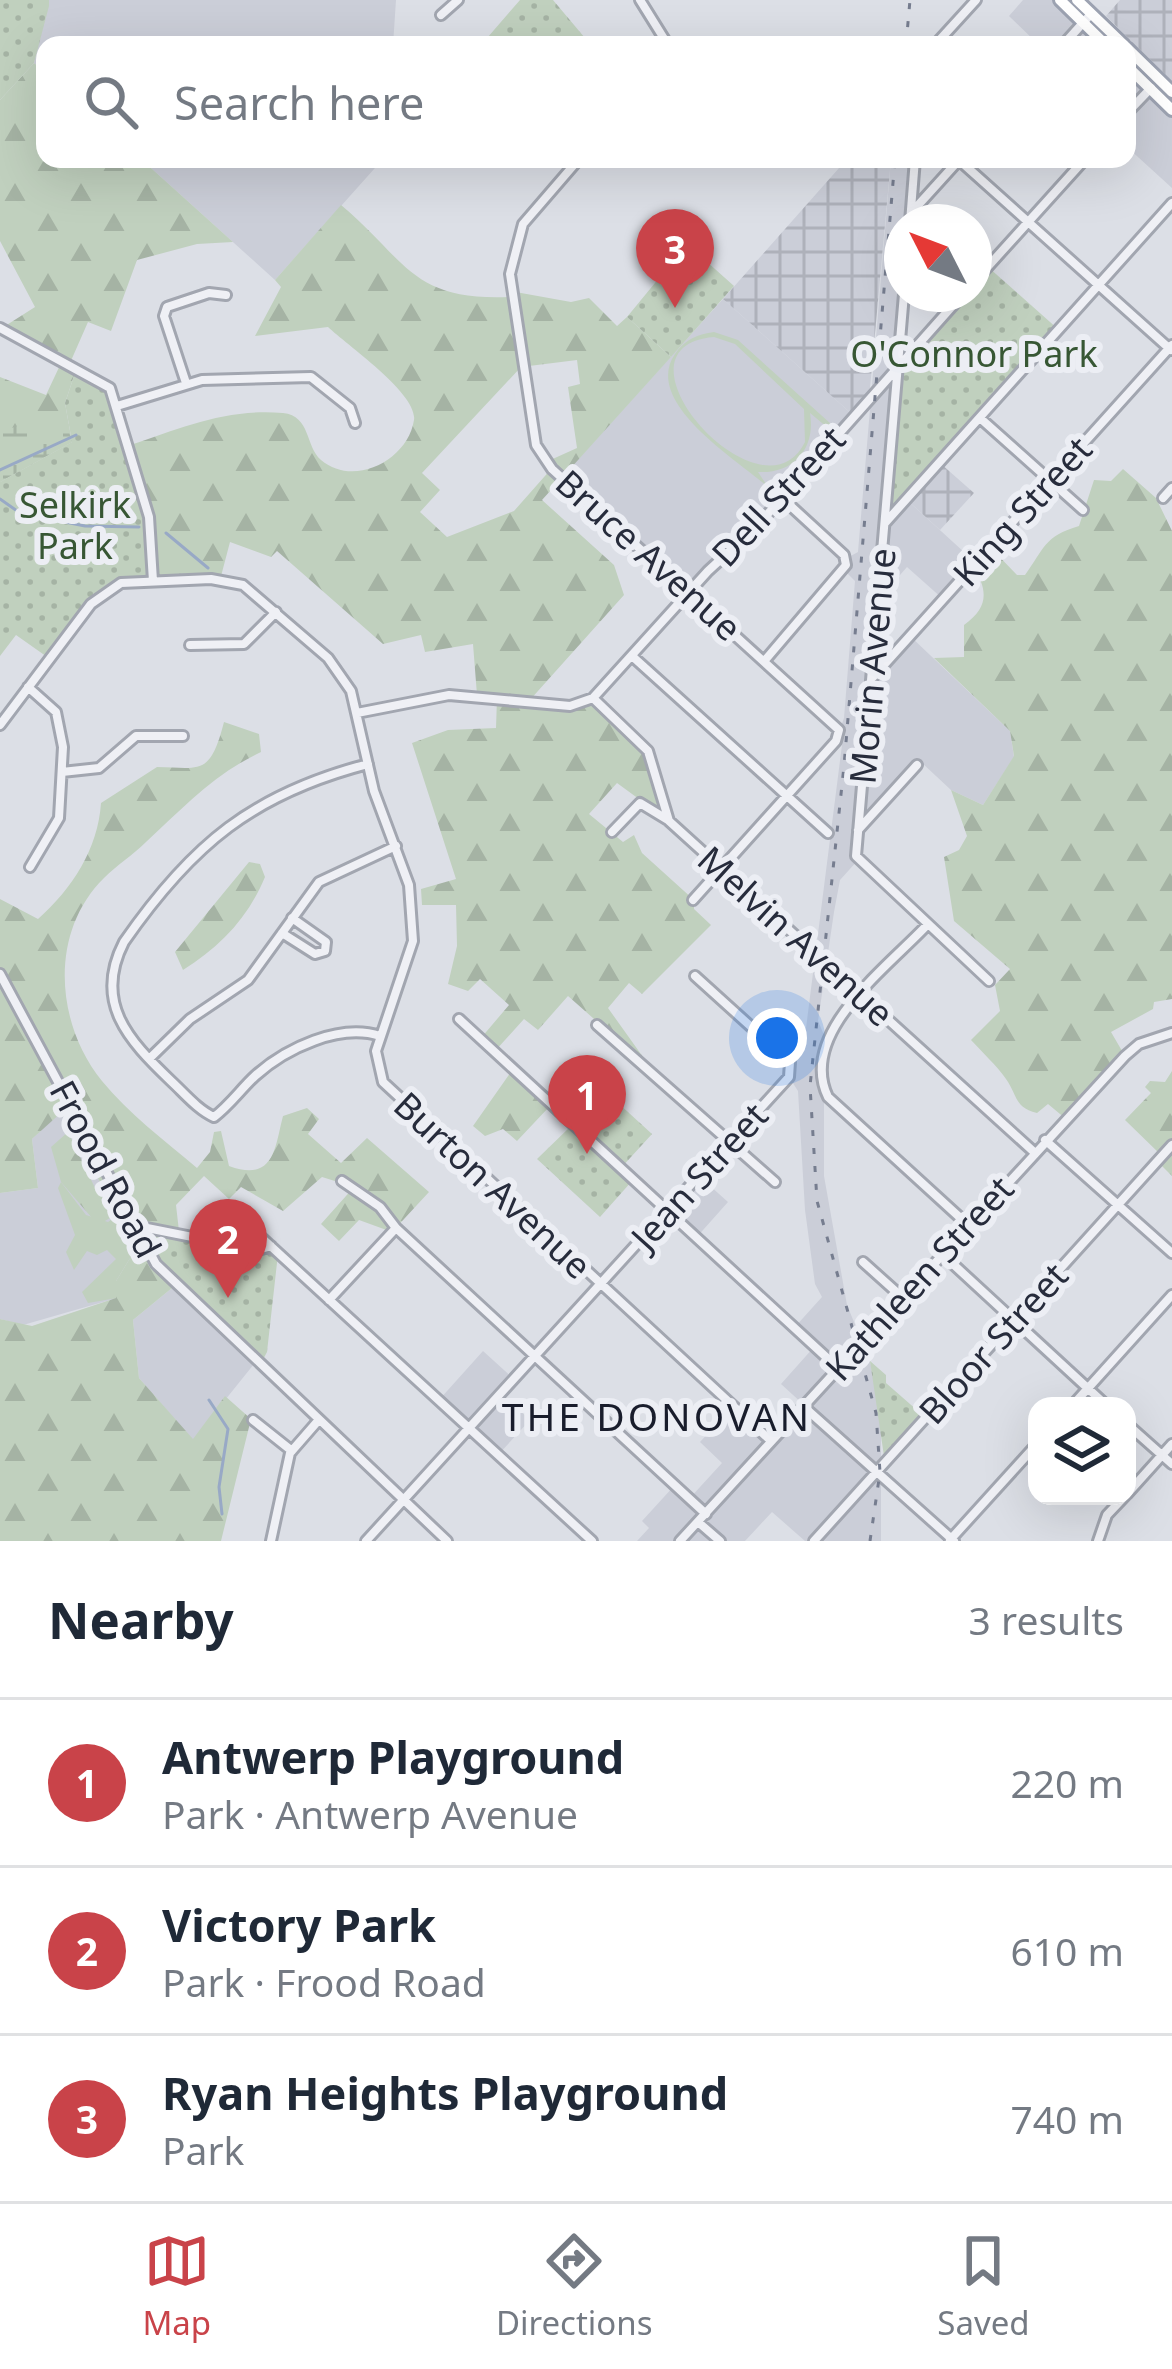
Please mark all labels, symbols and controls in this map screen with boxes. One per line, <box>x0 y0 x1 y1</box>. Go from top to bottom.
search box <box>36 36 1136 168</box>
icon: search <box>78 69 144 135</box>
text: Search here <box>174 72 424 133</box>
north arrow <box>884 204 992 312</box>
pin: 3 <box>636 209 714 308</box>
park label: O'Connor Park <box>850 329 1098 378</box>
street label: Dell Street <box>700 415 856 577</box>
street label: King Street <box>942 426 1102 596</box>
street label: Bruce Avenue <box>546 459 752 651</box>
park label: Selkirk Park <box>19 480 131 570</box>
street label: Morin Avenue <box>837 546 907 786</box>
street label: Melvin Avenue <box>688 835 904 1037</box>
your location <box>747 1008 807 1068</box>
pin: 1 <box>548 1055 626 1154</box>
street label: Frood Road <box>39 1072 173 1266</box>
street label: Burton Avenue <box>384 1081 602 1289</box>
street label: Jean Street <box>618 1092 778 1262</box>
street label: Kathleen Street <box>814 1165 1024 1391</box>
pin: 2 <box>189 1199 267 1298</box>
street label: Bloor Street <box>908 1252 1078 1434</box>
district label: THE DONOVAN <box>502 1389 812 1442</box>
map controls <box>1028 1397 1136 1505</box>
button: layers <box>1028 1397 1136 1505</box>
text: Nearby <box>48 1584 234 1654</box>
text: 3 results <box>969 1593 1124 1646</box>
text: Antwerp Playground <box>162 1726 624 1787</box>
text: 1 <box>76 1756 98 1809</box>
text: 220 m <box>1010 1756 1124 1809</box>
text: Park · Antwerp Avenue <box>162 1787 578 1840</box>
text: Victory Park <box>162 1894 436 1955</box>
text: 2 <box>76 1924 98 1977</box>
text: 610 m <box>1010 1924 1124 1977</box>
text: Park · Frood Road <box>162 1955 486 2008</box>
text: Ryan Heights Playground <box>162 2062 728 2123</box>
text: 3 <box>76 2092 98 2145</box>
text: 740 m <box>1010 2092 1124 2145</box>
text: Park <box>162 2123 244 2176</box>
tab: Map <box>142 2228 211 2345</box>
tab: Directions <box>496 2228 653 2345</box>
tab: Saved <box>937 2228 1030 2345</box>

